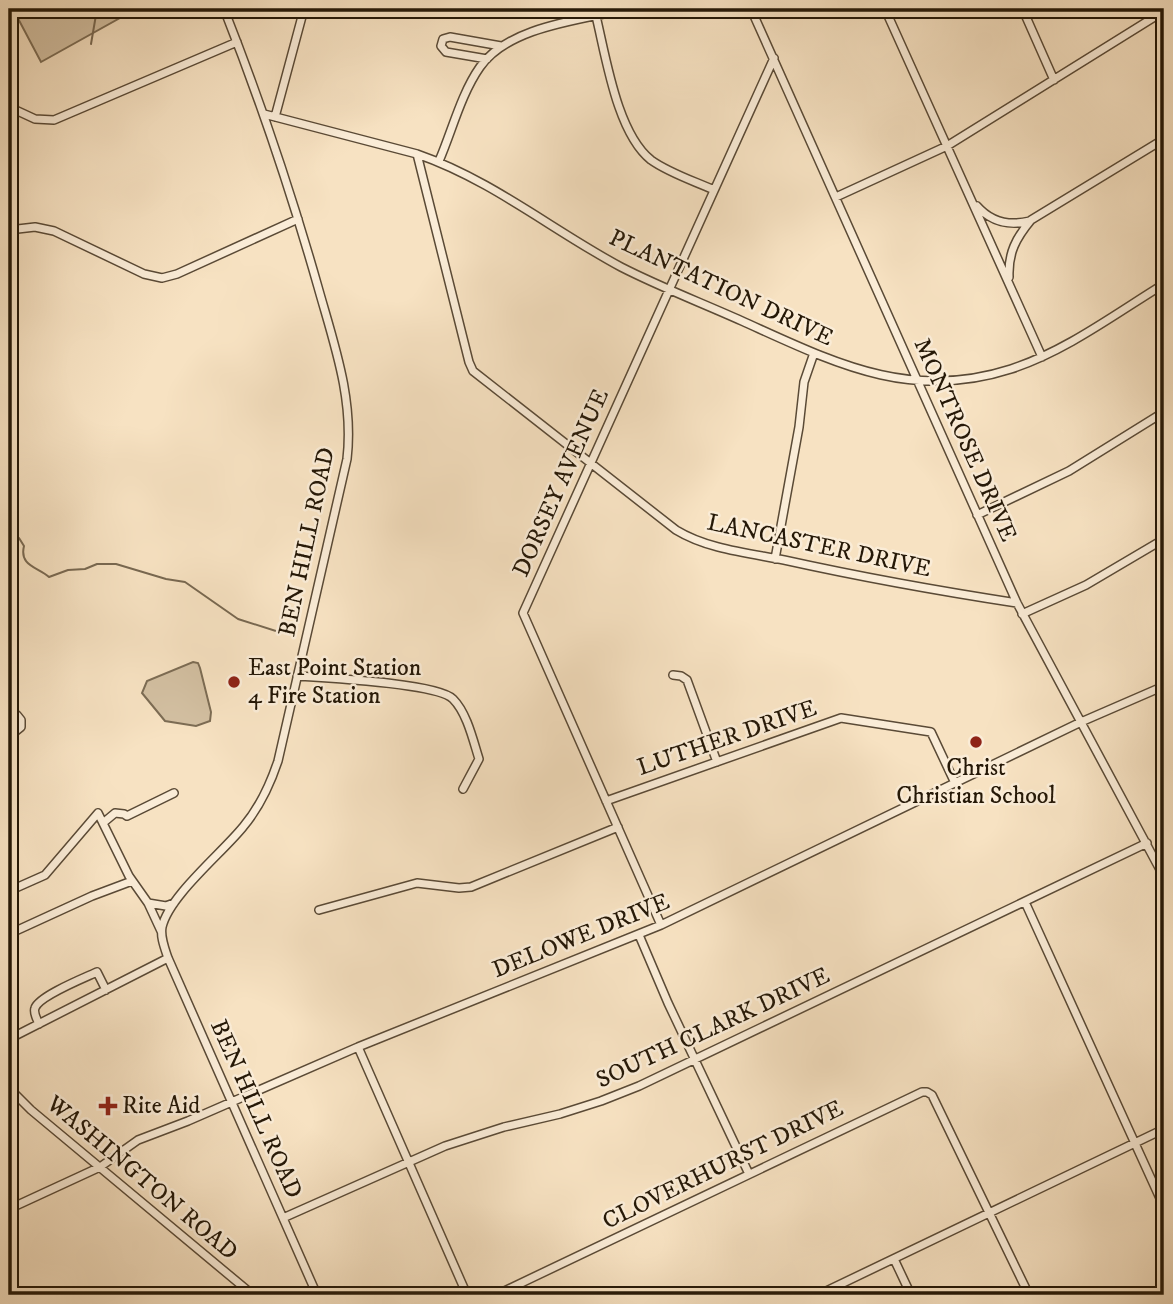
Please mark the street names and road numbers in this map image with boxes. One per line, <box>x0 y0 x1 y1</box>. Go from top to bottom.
street label: PLANTATION DRIVE <box>604 223 838 353</box>
street label: MONTROSE DRIVE <box>907 334 1023 546</box>
street label: DORSEY AVENUE <box>506 384 616 582</box>
street label: BEN HILL ROAD <box>272 445 342 639</box>
street label: LANCASTER DRIVE <box>704 508 934 584</box>
street label: LUTHER DRIVE <box>633 693 821 783</box>
street label: DELOWE DRIVE <box>488 887 674 985</box>
street label: SOUTH CLARK DRIVE <box>592 961 834 1095</box>
street label: BEN HILL ROAD <box>203 1015 309 1203</box>
street label: WASHINGTON ROAD <box>39 1088 244 1267</box>
street label: CLOVERHURST DRIVE <box>598 1094 848 1236</box>

